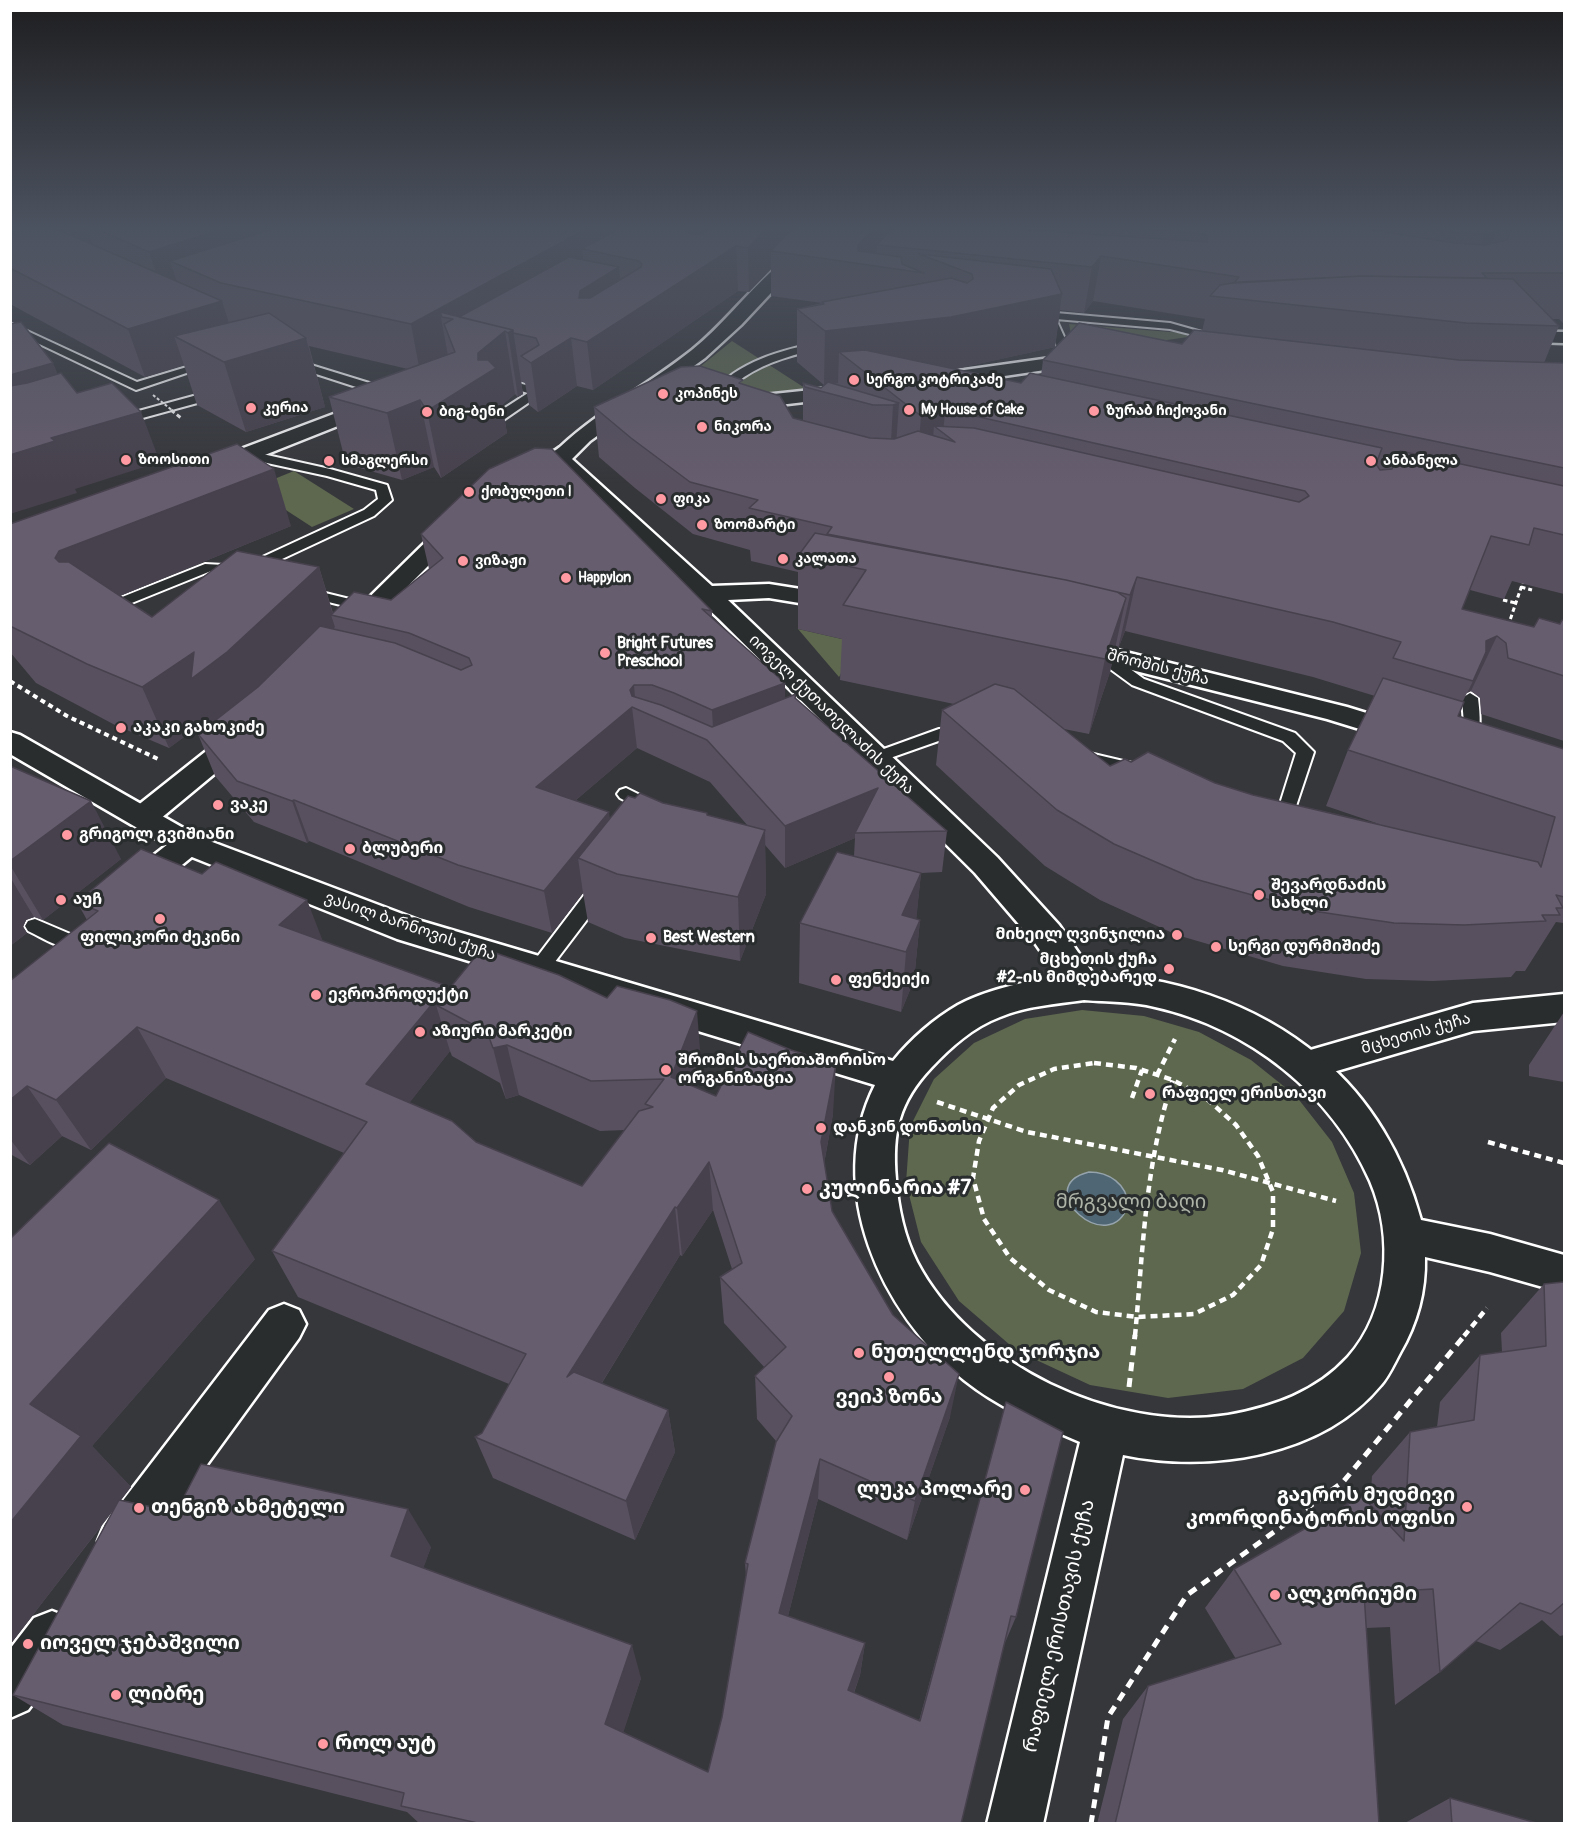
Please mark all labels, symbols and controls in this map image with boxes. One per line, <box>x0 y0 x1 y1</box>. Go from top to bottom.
place label: სერგო კოტრიკაძე <box>866 372 1003 388</box>
marker: სერგო კოტრიკაძე <box>847 373 861 387</box>
place label: კოპინეს <box>675 386 738 402</box>
marker: კოპინეს <box>656 387 670 401</box>
place label: კერია <box>263 400 308 416</box>
marker: კერია <box>244 401 258 415</box>
place label: My House of Cake <box>921 402 1024 418</box>
marker: My House of Cake <box>902 403 916 417</box>
place label: ზურაბ ჩიქოვანი <box>1106 403 1227 419</box>
place label: ბიგ-ბენი <box>439 404 505 420</box>
marker: ზურაბ ჩიქოვანი <box>1087 404 1101 418</box>
marker: ბიგ-ბენი <box>420 405 434 419</box>
place label: ნიკორა <box>714 419 772 435</box>
marker: ნიკორა <box>695 420 709 434</box>
place label: ზოოსითი <box>138 452 210 468</box>
marker: ზოოსითი <box>119 453 133 467</box>
place label: სმაგლერსი <box>341 453 428 469</box>
place label: ანბანელა <box>1383 453 1458 469</box>
marker: სმაგლერსი <box>322 454 336 468</box>
marker: ანბანელა <box>1364 454 1378 468</box>
place label: ქობულეთი I <box>481 484 572 500</box>
marker: ქობულეთი I <box>462 485 476 499</box>
place label: ფიკა <box>673 491 711 507</box>
marker: ფიკა <box>654 492 668 506</box>
place label: ზოომარტი <box>714 517 795 533</box>
marker: ზოომარტი <box>695 518 709 532</box>
place label: კალათა <box>795 551 857 567</box>
marker: კალათა <box>776 552 790 566</box>
place label: ვიზაჟი <box>475 553 526 569</box>
marker: ვიზაჟი <box>456 554 470 568</box>
place label: Happylon <box>578 570 631 586</box>
marker: Happylon <box>559 571 573 585</box>
street label: იოველ ქუთათელაძის ქუჩა <box>744 631 918 799</box>
place label: Bright Futures Preschool <box>617 634 713 672</box>
marker: Bright Futures Preschool <box>598 646 612 660</box>
street label: შროშის ქუჩა <box>1105 646 1211 690</box>
place label: აკაკი გახოკიძე <box>133 718 265 738</box>
marker: აკაკი გახოკიძე <box>114 721 128 735</box>
place label: ვაკე <box>230 795 268 815</box>
marker: ვაკე <box>211 798 225 812</box>
place label: გრიგოლ გვიშიანი <box>79 825 235 845</box>
marker: გრიგოლ გვიშიანი <box>60 828 74 842</box>
place label: ბლუბერი <box>362 839 443 859</box>
marker: ბლუბერი <box>343 842 357 856</box>
place label: შევარდნაძის სახლი <box>1271 876 1386 914</box>
marker: შევარდნაძის სახლი <box>1252 888 1266 902</box>
street label: ვასილ ბარნოვის ქუჩა <box>322 889 498 965</box>
place label: აუჩ <box>73 890 102 910</box>
marker: აუჩ <box>54 893 68 907</box>
marker: ფილიკორი ძეკინი <box>153 912 167 926</box>
place label: მიხეილ ღვინჯილია <box>995 925 1165 945</box>
place label: ფილიკორი ძეკინი <box>80 928 240 948</box>
place label: Best Western <box>663 928 755 948</box>
marker: მიხეილ ღვინჯილია <box>1170 928 1184 942</box>
marker: Best Western <box>644 931 658 945</box>
place label: სერგი დურმიშიძე <box>1228 937 1381 957</box>
marker: სერგი დურმიშიძე <box>1209 940 1223 954</box>
place label: მცხეთის ქუჩა #2-ის მიმდებარედ <box>997 950 1157 988</box>
marker: მცხეთის ქუჩა #2-ის მიმდებარედ <box>1162 962 1176 976</box>
place label: ფენქეიქი <box>848 970 930 990</box>
marker: ფენქეიქი <box>829 973 843 987</box>
place label: ევროპროდუქტი <box>328 985 469 1005</box>
marker: ევროპროდუქტი <box>309 988 323 1002</box>
street label: მცხეთის ქუჩა <box>1359 1009 1473 1059</box>
place label: აზიური მარკეტი <box>432 1022 572 1042</box>
marker: აზიური მარკეტი <box>413 1025 427 1039</box>
place label: შრომის საერთაშორისო ორგანიზაცია <box>678 1051 886 1089</box>
marker: შრომის საერთაშორისო ორგანიზაცია <box>659 1063 673 1077</box>
place label: რაფიელ ერისთავი <box>1162 1084 1326 1104</box>
marker: რაფიელ ერისთავი <box>1143 1087 1157 1101</box>
place label: დანკინ დონათსი <box>833 1118 982 1138</box>
marker: დანკინ დონათსი <box>814 1121 828 1135</box>
place label: კულინარია #7 <box>819 1177 971 1201</box>
marker: კულინარია #7 <box>800 1182 814 1196</box>
park label: მრგვალი ბაღი <box>1056 1191 1206 1215</box>
place label: ნუთელლენდ ჯორჯია <box>871 1341 1100 1365</box>
marker: ნუთელლენდ ჯორჯია <box>852 1346 866 1360</box>
marker: ვეიპ ზონა <box>882 1370 896 1384</box>
place label: ვეიპ ზონა <box>835 1386 943 1410</box>
place label: ლუკა პოლარე <box>857 1478 1013 1502</box>
marker: ლუკა პოლარე <box>1018 1483 1032 1497</box>
place label: გაეროს მუდმივი კოორდინატორის ოფისი <box>1186 1484 1455 1531</box>
place label: თენგიზ ახმეტელი <box>151 1496 345 1520</box>
street label: რაფიელ ერისთავის ქუჩა <box>1019 1497 1101 1755</box>
marker: გაეროს მუდმივი კოორდინატორის ოფისი <box>1460 1500 1474 1514</box>
marker: თენგიზ ახმეტელი <box>132 1501 146 1515</box>
place label: ალკორიუმი <box>1287 1583 1417 1607</box>
marker: ალკორიუმი <box>1268 1588 1282 1602</box>
place label: იოველ ჯებაშვილი <box>40 1632 240 1656</box>
marker: იოველ ჯებაშვილი <box>21 1637 35 1651</box>
place label: ლიბრე <box>128 1683 205 1707</box>
marker: ლიბრე <box>109 1688 123 1702</box>
place label: როლ აუტ <box>335 1732 436 1756</box>
marker: როლ აუტ <box>316 1737 330 1751</box>

